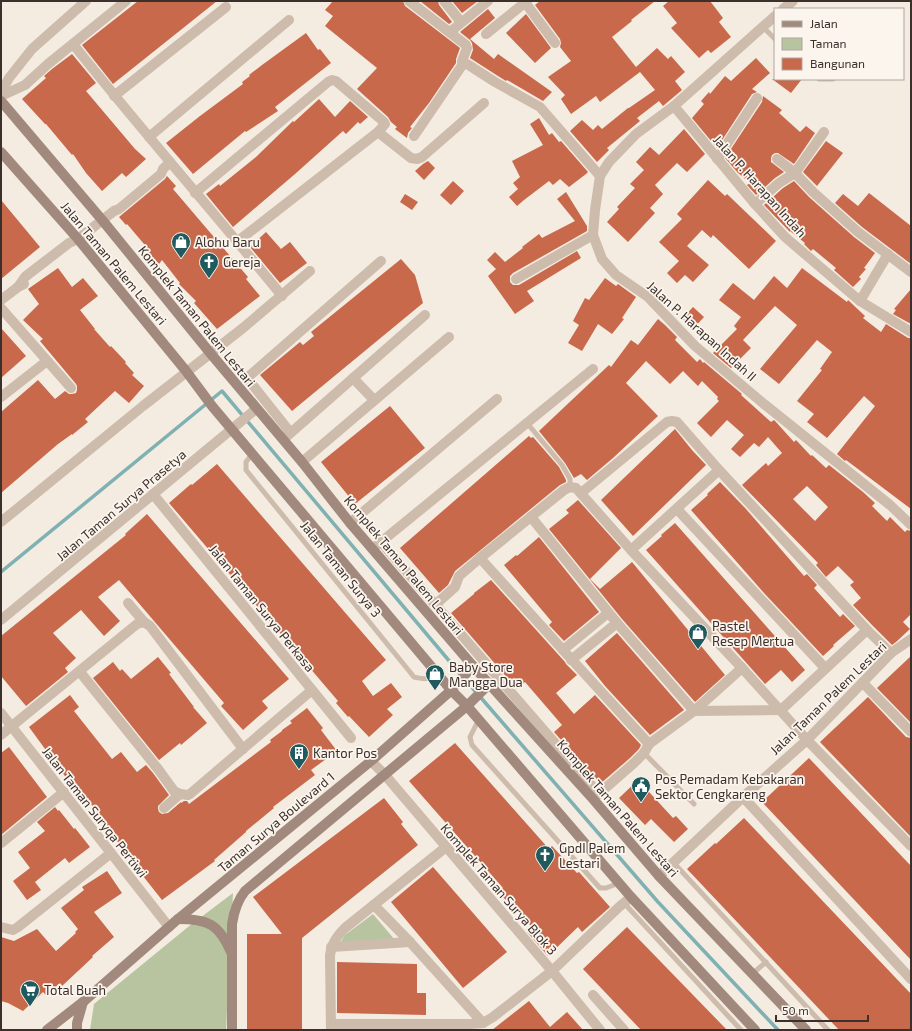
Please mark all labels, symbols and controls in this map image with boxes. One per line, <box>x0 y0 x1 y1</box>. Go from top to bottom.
legend <box>774 8 904 80</box>
text: Jalan <box>810 16 838 30</box>
text: Taman <box>810 36 847 50</box>
text: Bangunan <box>810 56 865 70</box>
street label: Jalan P. Harapan Indah <box>710 132 810 240</box>
street label: Jalan Taman Palem Lestari <box>58 198 170 328</box>
shop icon: Alohu Baru <box>170 231 192 259</box>
place label: Alohu Baru <box>195 234 260 250</box>
street label: Komplek Taman Palem Lestari <box>135 242 259 390</box>
church icon: Gereja <box>198 251 220 279</box>
place label: Gereja <box>223 254 261 270</box>
street label: Jalan P. Harapan Indah II <box>644 278 760 384</box>
street label: Jalan Taman Surya Prasetya <box>53 446 189 564</box>
street label: Komplek Taman Palem Lestari <box>341 492 467 638</box>
street label: Jalan Taman Surya 3 <box>297 518 385 620</box>
street label: Jalan Taman Surya Perkasa <box>206 541 318 675</box>
place label: Pastel Resep Mertua <box>712 618 794 649</box>
shop icon: Pastel Resep Mertua <box>687 622 709 650</box>
street label: Jalan Taman Palem Lestari <box>766 638 890 758</box>
place label: Baby Store Mangga Dua <box>449 659 523 690</box>
shop icon: Baby Store Mangga Dua <box>424 663 446 691</box>
street label: Komplek Taman Palem Lestari <box>554 736 682 880</box>
building icon: Kantor Pos <box>288 742 310 770</box>
street label: Jalan Taman Suryqa Pertiwi <box>39 744 151 880</box>
place label: Kantor Pos <box>313 745 377 761</box>
street label: Taman Surya Boulevard 1 <box>214 768 338 876</box>
place label: Pos Pemadam Kebakaran Sektor Cengkareng <box>655 771 804 802</box>
public building icon: Pos Pemadam Kebakaran Sektor Cengkareng <box>630 775 652 803</box>
street label: Komplek Taman Surya Blok 3 <box>438 820 560 958</box>
place label: GpdI Palem Lestari <box>559 840 625 871</box>
church icon: GpdI Palem Lestari <box>534 844 556 872</box>
supermarket icon: Total Buah <box>19 979 41 1007</box>
place label: Total Buah <box>44 982 106 998</box>
scale bar <box>776 997 868 1023</box>
text: 50 m <box>782 1003 809 1017</box>

